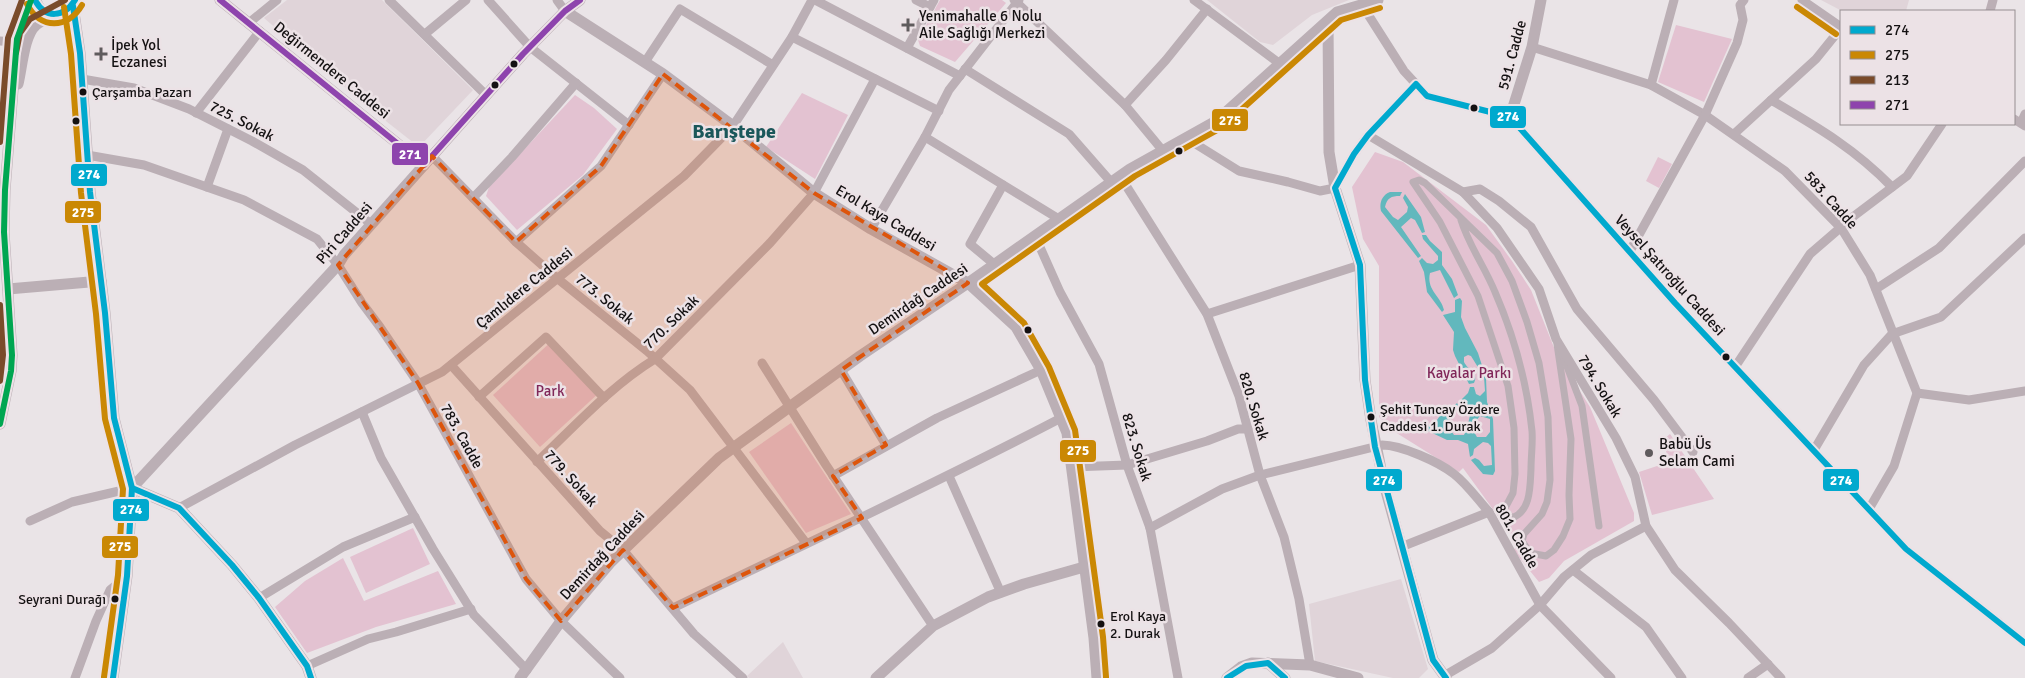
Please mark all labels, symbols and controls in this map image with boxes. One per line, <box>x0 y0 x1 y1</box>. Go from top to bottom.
place label: Yenimahalle 6 Nolu Aile Sağlığı Merkezi <box>919 7 1045 42</box>
legend <box>1840 10 2015 125</box>
street label: Değirmendere Caddesi <box>270 18 394 122</box>
marker: Yenimahalle 6 Nolu Aile Sağlığı Merkezi <box>901 18 915 32</box>
street label: 591. Cadde <box>1494 18 1530 92</box>
text: 274 <box>1885 21 1909 39</box>
place label: İpek Yol Eczanesi <box>111 36 167 71</box>
text: 275 <box>1885 46 1909 64</box>
marker: İpek Yol Eczanesi <box>95 48 107 60</box>
unlabelled marker <box>509 59 519 69</box>
text: 213 <box>1885 71 1909 89</box>
unlabelled marker <box>490 80 500 90</box>
place label: Çarşamba Pazarı <box>92 84 192 101</box>
marker: Çarşamba Pazarı <box>78 87 88 97</box>
text: 271 <box>1885 96 1909 114</box>
street label: 725. Sokak <box>207 97 278 145</box>
unlabelled marker <box>1469 103 1479 113</box>
line badge: 274 <box>1489 105 1527 129</box>
line badge: 275 <box>1211 108 1249 132</box>
text: 274 <box>1497 108 1520 125</box>
text: 275 <box>1219 112 1241 129</box>
unlabelled marker <box>71 116 81 126</box>
district label: Barıştepe <box>692 119 776 144</box>
line badge: 271 <box>391 142 429 166</box>
text: 271 <box>399 146 422 163</box>
unlabelled marker <box>1174 146 1184 156</box>
line badge: 274 <box>70 163 108 187</box>
text: 274 <box>78 166 101 183</box>
street label: 583. Cadde <box>1800 167 1862 233</box>
street label: Erol Kaya Caddesi <box>833 181 939 255</box>
street label: Piri Caddesi <box>312 198 376 268</box>
line badge: 275 <box>64 200 102 224</box>
text: 275 <box>72 204 94 221</box>
street label: Veysel Şatıroğlu Caddesi <box>1611 211 1729 339</box>
street label: Çamlıdere Caddesi <box>472 244 576 332</box>
street label: Demirdağ Caddesi <box>865 259 971 339</box>
street label: 773. Sokak <box>572 270 638 328</box>
street label: 770. Sokak <box>639 291 703 353</box>
unlabelled marker <box>1023 325 1033 335</box>
street label: 794. Sokak <box>1574 351 1626 421</box>
unlabelled marker <box>1721 352 1731 362</box>
park label: Kayalar Parkı <box>1427 364 1511 382</box>
street label: 820. Sokak <box>1235 370 1273 443</box>
park label: Park <box>536 382 565 400</box>
street label: 783. Cadde <box>437 400 487 472</box>
place label: Şehit Tuncay Özdere Caddesi 1. Durak <box>1380 401 1500 435</box>
street label: 823. Sokak <box>1118 411 1156 484</box>
marker: Şehit Tuncay Özdere Caddesi 1. Durak <box>1366 412 1376 422</box>
place label: Babü Üs Selam Cami <box>1659 435 1735 470</box>
line badge: 275 <box>1059 439 1097 463</box>
text: 275 <box>1067 442 1089 459</box>
street label: 779. Sokak <box>541 446 602 511</box>
marker: Babü Üs Selam Cami <box>1643 447 1655 459</box>
line badge: 274 <box>1365 468 1403 492</box>
line badge: 274 <box>1822 468 1860 492</box>
text: 274 <box>1373 472 1396 489</box>
text: 274 <box>1830 472 1853 489</box>
line badge: 274 <box>112 498 150 522</box>
text: 274 <box>120 501 143 518</box>
street label: 801. Cadde <box>1491 501 1543 571</box>
street label: Demirdağ Caddesi <box>556 506 648 604</box>
line badge: 275 <box>101 535 139 559</box>
text: 275 <box>109 538 131 555</box>
place label: Seyrani Durağı <box>18 591 106 608</box>
marker: Seyrani Durağı <box>110 594 120 604</box>
place label: Erol Kaya 2. Durak <box>1110 608 1166 642</box>
marker: Erol Kaya 2. Durak <box>1096 619 1106 629</box>

